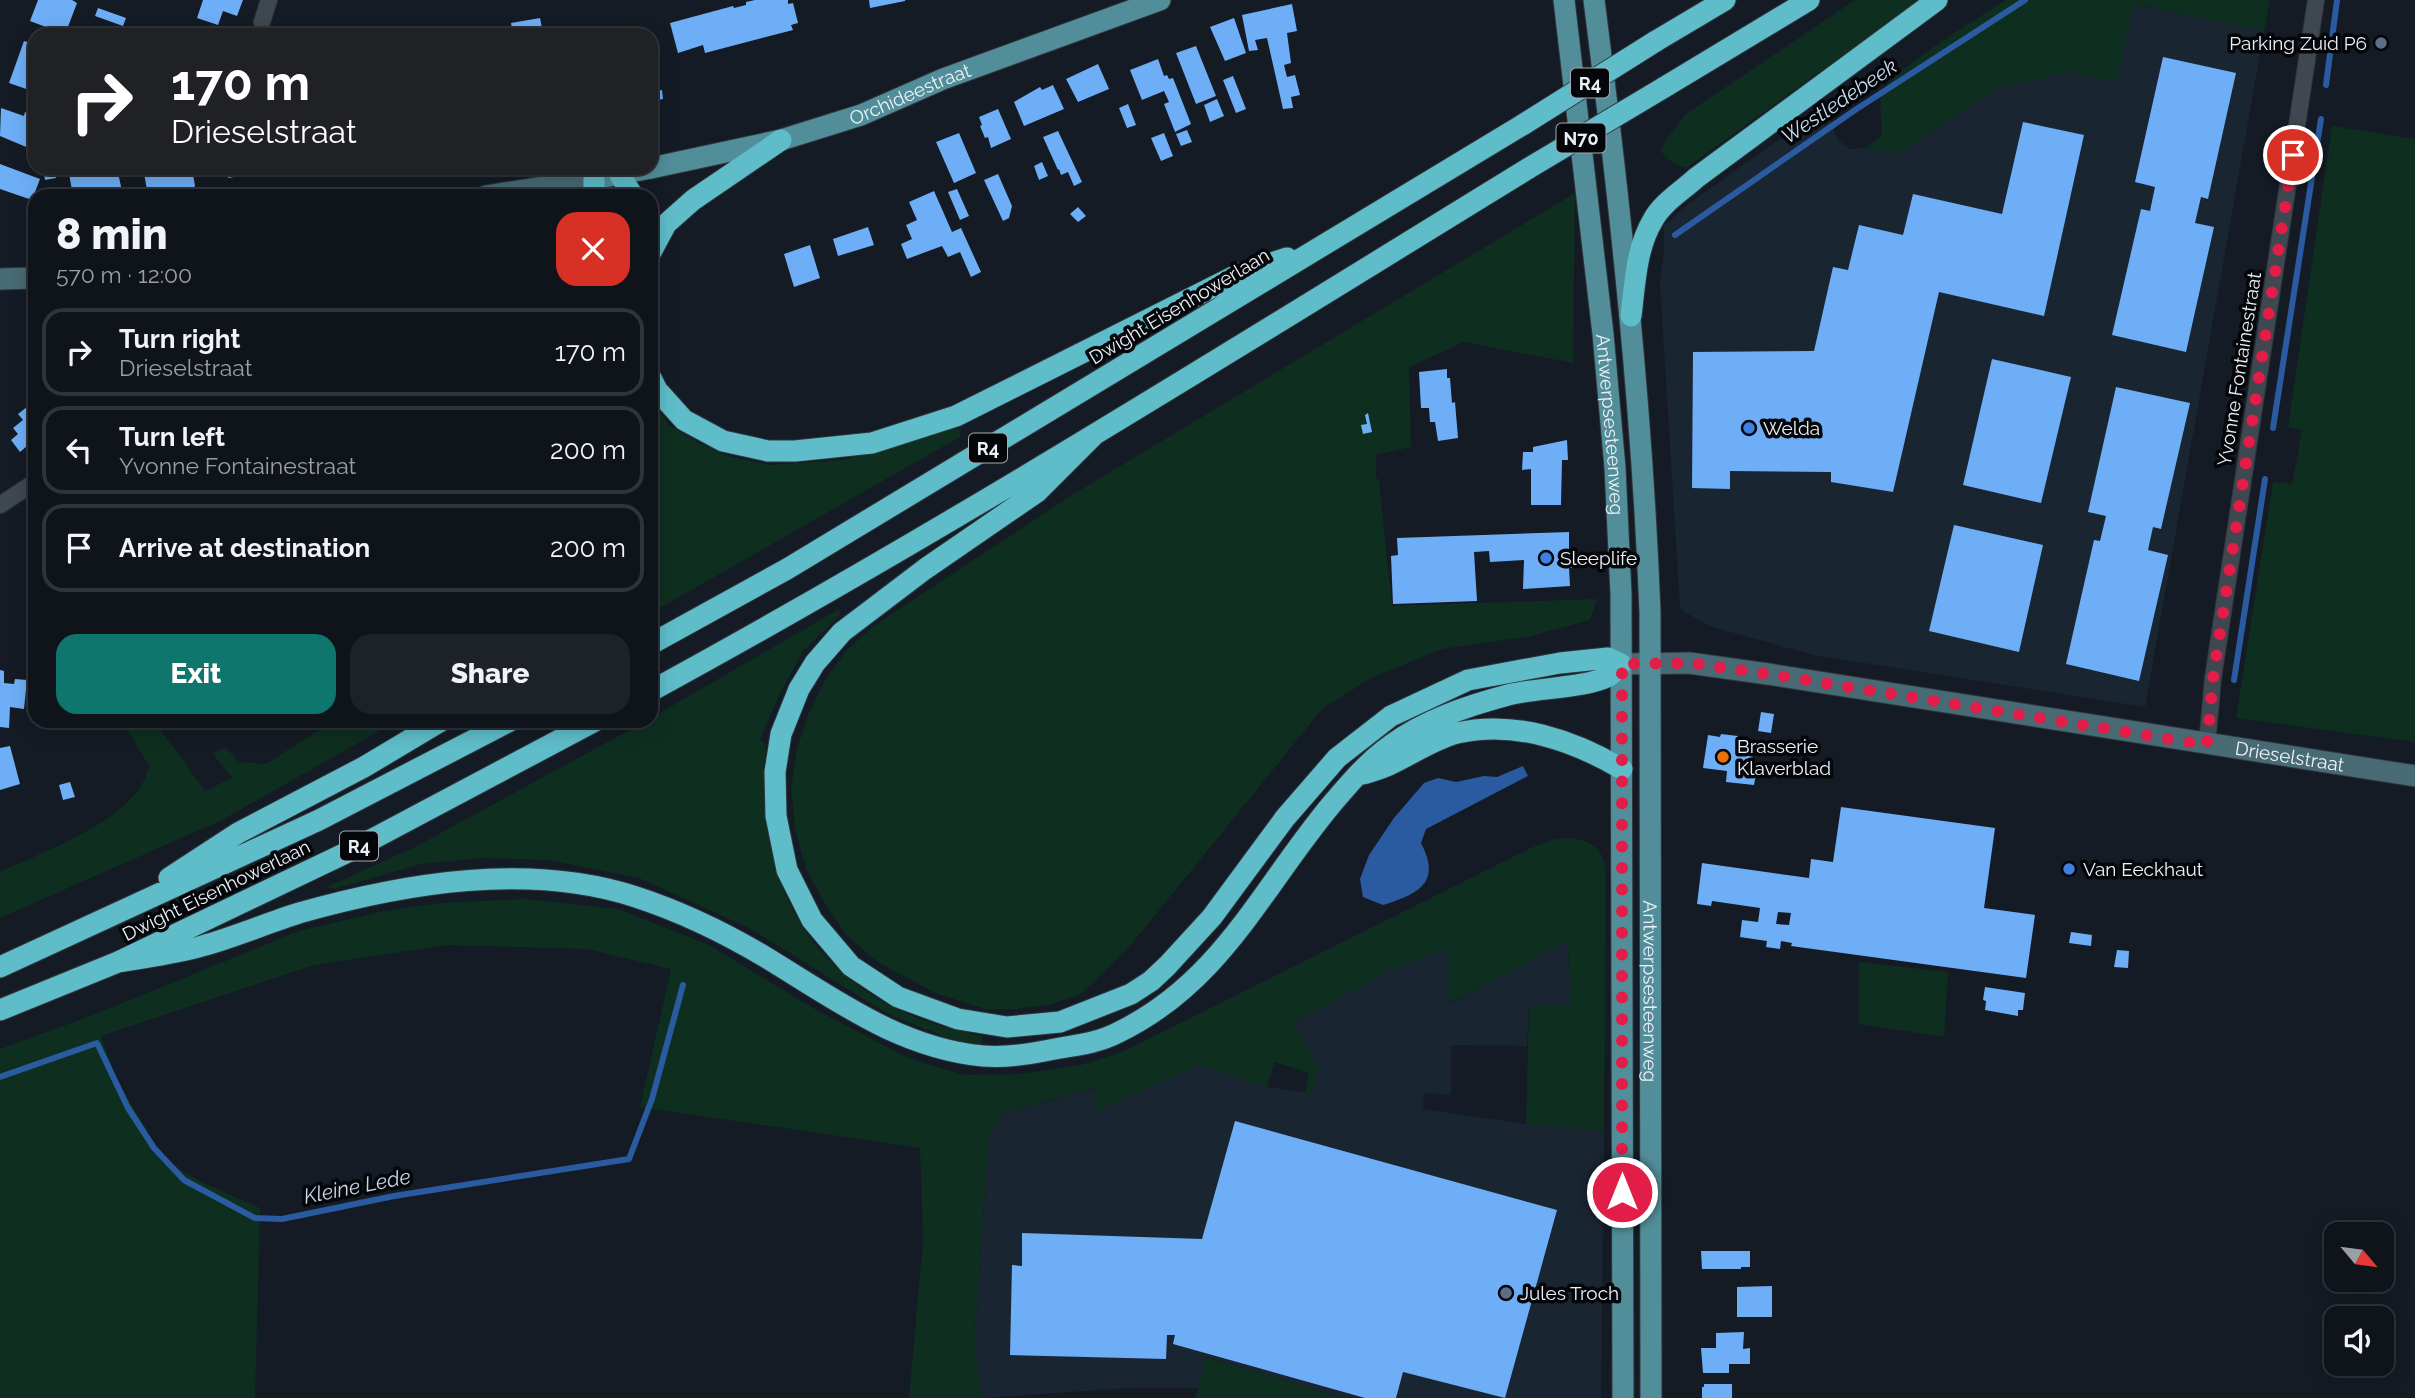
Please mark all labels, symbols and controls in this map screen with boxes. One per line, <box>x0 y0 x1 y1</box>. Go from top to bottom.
place label: Parking Zuid P6 <box>2229 32 2367 54</box>
marker: Parking Zuid P6 <box>2373 35 2389 51</box>
water label: Westledebeek <box>1776 53 1902 149</box>
text: 170 m <box>171 54 310 111</box>
icon: right <box>56 56 147 147</box>
street label: Orchideestraat <box>847 59 974 129</box>
road number: R4 <box>1571 68 1609 98</box>
text: Drieselstraat <box>171 113 357 150</box>
road number: N70 <box>1556 124 1606 153</box>
pin <box>2263 125 2323 185</box>
icon: arrive <box>2274 136 2312 174</box>
text: 8 min <box>56 210 168 259</box>
button: close <box>556 212 630 286</box>
street label: Dwight Eisenhowerlaan <box>1085 243 1273 369</box>
text: 570 m · 12:00 <box>56 261 192 288</box>
street label: Yvonne Fontainestraat <box>2213 270 2265 468</box>
text: Turn right <box>119 324 240 354</box>
icon: right <box>60 333 98 371</box>
street label: Antwerpsesteenweg <box>1592 333 1628 516</box>
text: 170 m <box>555 337 626 367</box>
text: Drieselstraat <box>119 354 252 381</box>
place label: Welda <box>1763 417 1820 439</box>
marker: Welda <box>1741 420 1757 436</box>
text: Turn left <box>119 422 225 452</box>
icon: left <box>60 431 98 469</box>
road number: R4 <box>969 434 1007 462</box>
text: 200 m <box>550 435 626 465</box>
text: Yvonne Fontainestraat <box>119 452 356 479</box>
icon: arrive <box>60 529 98 567</box>
text: Arrive at destination <box>119 533 370 563</box>
text: 200 m <box>550 533 626 563</box>
place label: Sleeplife <box>1560 547 1637 569</box>
marker: Sleeplife <box>1538 550 1554 566</box>
button: Exit <box>56 634 336 714</box>
button: Share <box>350 634 630 714</box>
place label: Brasserie Klaverblad <box>1737 735 1831 779</box>
street label: Drieselstraat <box>2234 737 2347 776</box>
marker: Brasserie Klaverblad <box>1715 749 1731 765</box>
road number: R4 <box>340 832 378 860</box>
street label: Dwight Eisenhowerlaan <box>119 835 313 945</box>
place label: Van Eeckhaut <box>2083 858 2204 880</box>
marker: Van Eeckhaut <box>2061 861 2077 877</box>
street label: Antwerpsesteenweg <box>1639 900 1662 1082</box>
position arrow <box>1585 1155 1659 1229</box>
water label: Kleine Lede <box>301 1163 413 1209</box>
north arrow <box>2324 1222 2394 1292</box>
map controls <box>2324 1222 2394 1376</box>
place label: Jules Troch <box>1520 1282 1619 1304</box>
marker: Jules Troch <box>1498 1285 1514 1301</box>
button: sound <box>2324 1306 2394 1376</box>

